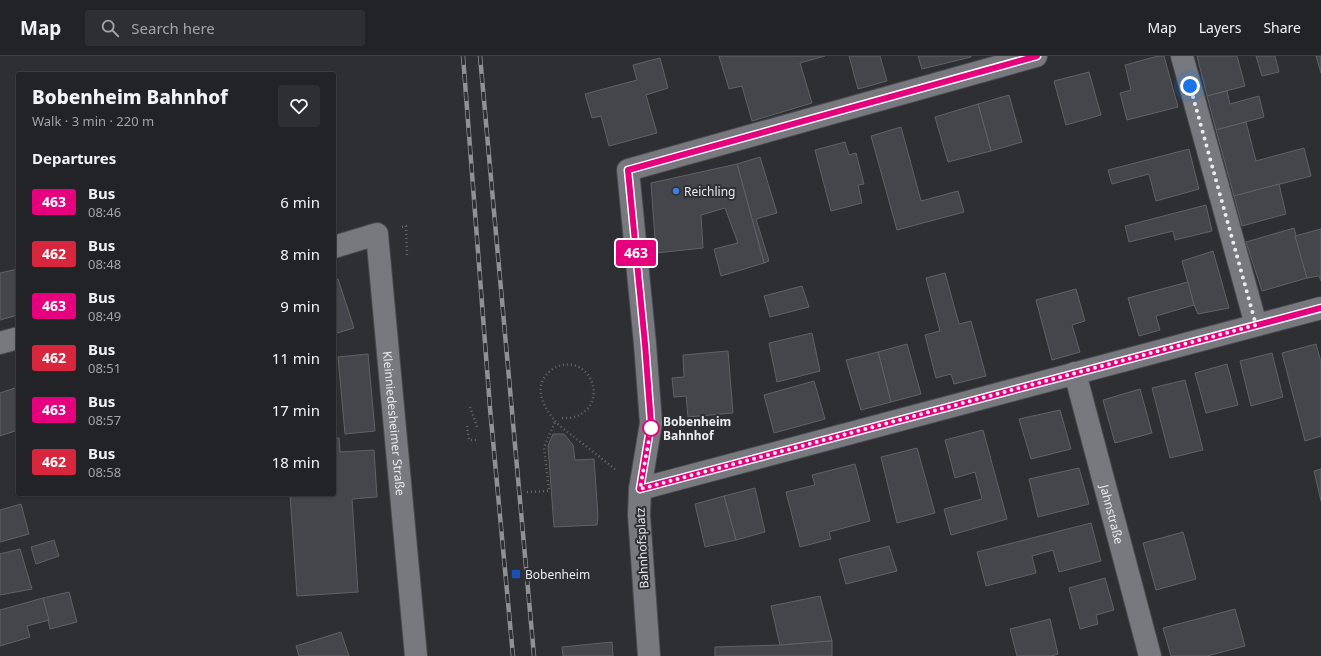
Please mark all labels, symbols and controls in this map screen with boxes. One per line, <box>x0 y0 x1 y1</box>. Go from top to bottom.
search box <box>85 10 365 46</box>
text: Map <box>20 15 61 41</box>
icon: search <box>99 17 121 39</box>
text: Search here <box>131 18 215 38</box>
text: Map <box>1148 18 1177 37</box>
text: Layers <box>1199 18 1241 37</box>
text: Share <box>1263 18 1301 37</box>
your location <box>1180 76 1200 96</box>
text: Bobenheim Bahnhof <box>32 84 228 110</box>
button: heart <box>278 85 320 127</box>
text: Walk · 3 min · 220 m <box>32 112 154 130</box>
text: Departures <box>32 148 116 168</box>
text: Bus <box>88 183 115 203</box>
place label: Reichling <box>684 183 736 200</box>
marker: Reichling <box>671 186 681 196</box>
text: 463 <box>42 192 66 211</box>
text: 6 min <box>280 192 320 212</box>
text: 08:46 <box>88 203 121 221</box>
text: Bus <box>88 235 115 255</box>
line badge: 463 <box>613 240 659 266</box>
text: 463 <box>624 243 648 262</box>
text: 462 <box>42 244 66 263</box>
text: 8 min <box>280 244 320 264</box>
text: 08:48 <box>88 255 121 273</box>
text: Bus <box>88 287 115 307</box>
text: 463 <box>42 296 66 315</box>
text: 9 min <box>280 296 320 316</box>
text: 08:49 <box>88 307 121 325</box>
text: Bus <box>88 339 115 359</box>
text: 462 <box>42 348 66 367</box>
text: 11 min <box>272 348 320 368</box>
street label: Kleinniedesheimer Straße <box>379 350 410 497</box>
text: 08:51 <box>88 359 121 377</box>
text: Bus <box>88 391 115 411</box>
text: 463 <box>42 400 66 419</box>
text: 17 min <box>272 400 320 420</box>
text: 08:57 <box>88 411 121 429</box>
place label: Bobenheim Bahnhof <box>663 413 731 444</box>
marker: Bobenheim Bahnhof <box>642 419 660 437</box>
text: Bus <box>88 443 115 463</box>
text: 462 <box>42 452 66 471</box>
text: 18 min <box>272 452 320 472</box>
text: 08:58 <box>88 463 121 481</box>
street label: Jahnstraße <box>1096 482 1128 546</box>
street label: Bahnhofsplatz <box>631 507 653 589</box>
place label: Bobenheim <box>525 566 590 583</box>
marker: Bobenheim <box>510 568 522 580</box>

